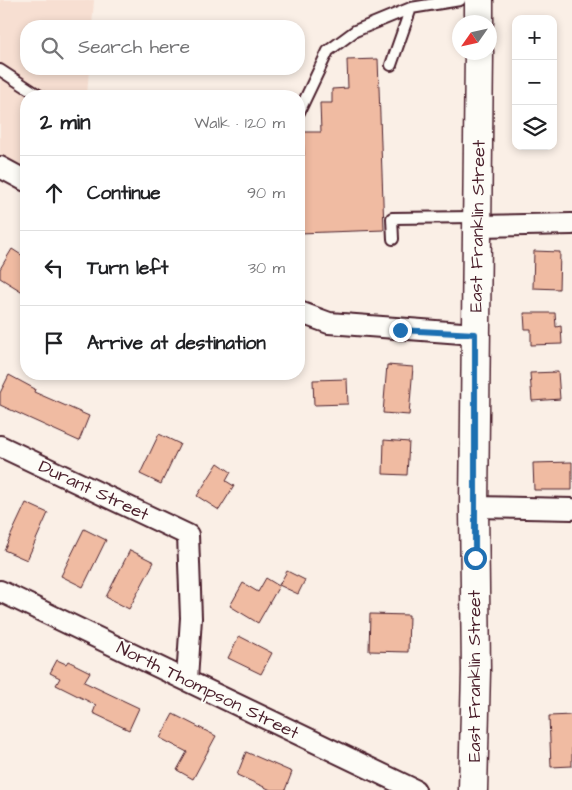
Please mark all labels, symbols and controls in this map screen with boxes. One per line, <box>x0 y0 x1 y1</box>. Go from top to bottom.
north arrow <box>452 15 497 60</box>
map controls <box>512 15 557 150</box>
button: + <box>512 15 557 60</box>
search box <box>20 20 305 75</box>
icon: search <box>38 34 66 62</box>
text: Search here <box>78 34 190 61</box>
button: − <box>512 60 557 105</box>
button: layers <box>512 105 557 150</box>
text: 2 min <box>40 108 90 137</box>
text: Walk · 120 m <box>194 112 285 134</box>
street label: East Franklin Street <box>463 139 492 312</box>
icon: ahead <box>40 179 68 207</box>
text: Continue <box>87 180 161 207</box>
text: 90 m <box>247 182 285 204</box>
icon: left <box>40 254 68 282</box>
text: Turn left <box>87 255 168 282</box>
text: 30 m <box>248 257 285 279</box>
route end <box>389 319 412 342</box>
icon: arrive <box>40 329 68 357</box>
text: Arrive at destination <box>87 330 266 357</box>
street label: Durant Street <box>35 454 154 527</box>
route start <box>464 547 487 570</box>
street label: East Franklin Street <box>462 589 487 762</box>
street label: North Thompson Street <box>112 635 304 746</box>

